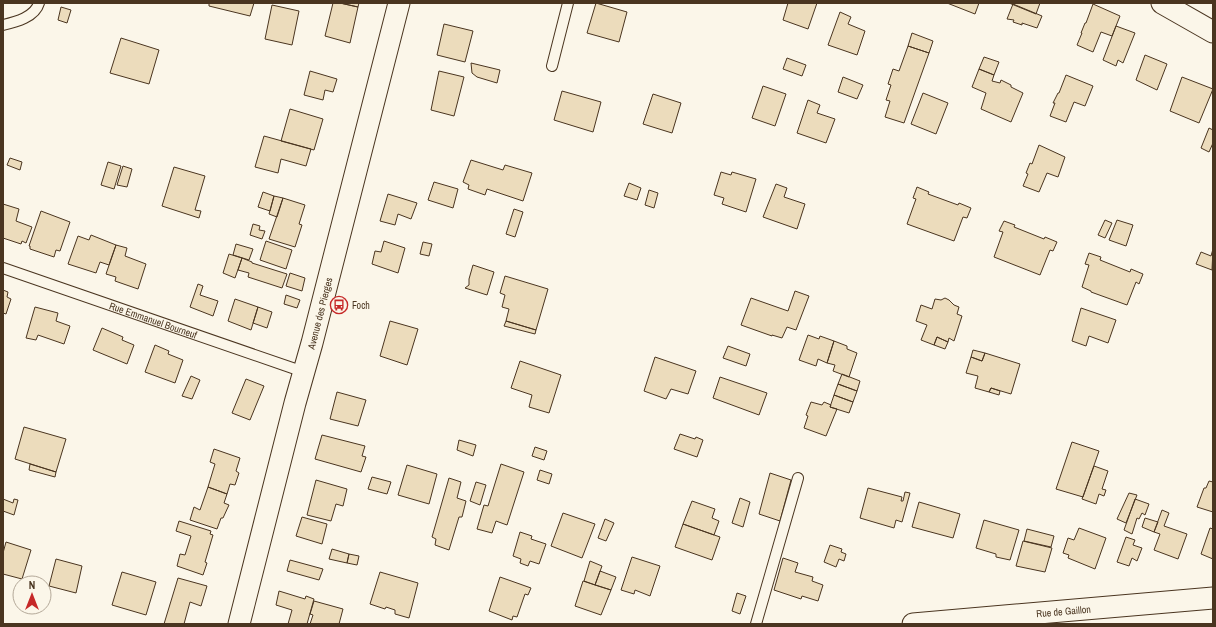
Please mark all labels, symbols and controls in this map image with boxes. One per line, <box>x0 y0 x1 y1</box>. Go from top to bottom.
street label: Avenue des Pierges <box>304 276 335 352</box>
bus stop icon: Foch <box>329 295 349 315</box>
street label: Rue Emmanuel Bourneuf <box>108 299 200 341</box>
place label: Foch <box>352 299 370 312</box>
north arrow <box>12 575 52 615</box>
text: N <box>29 578 35 592</box>
street label: Rue de Gaillon <box>1036 602 1091 620</box>

